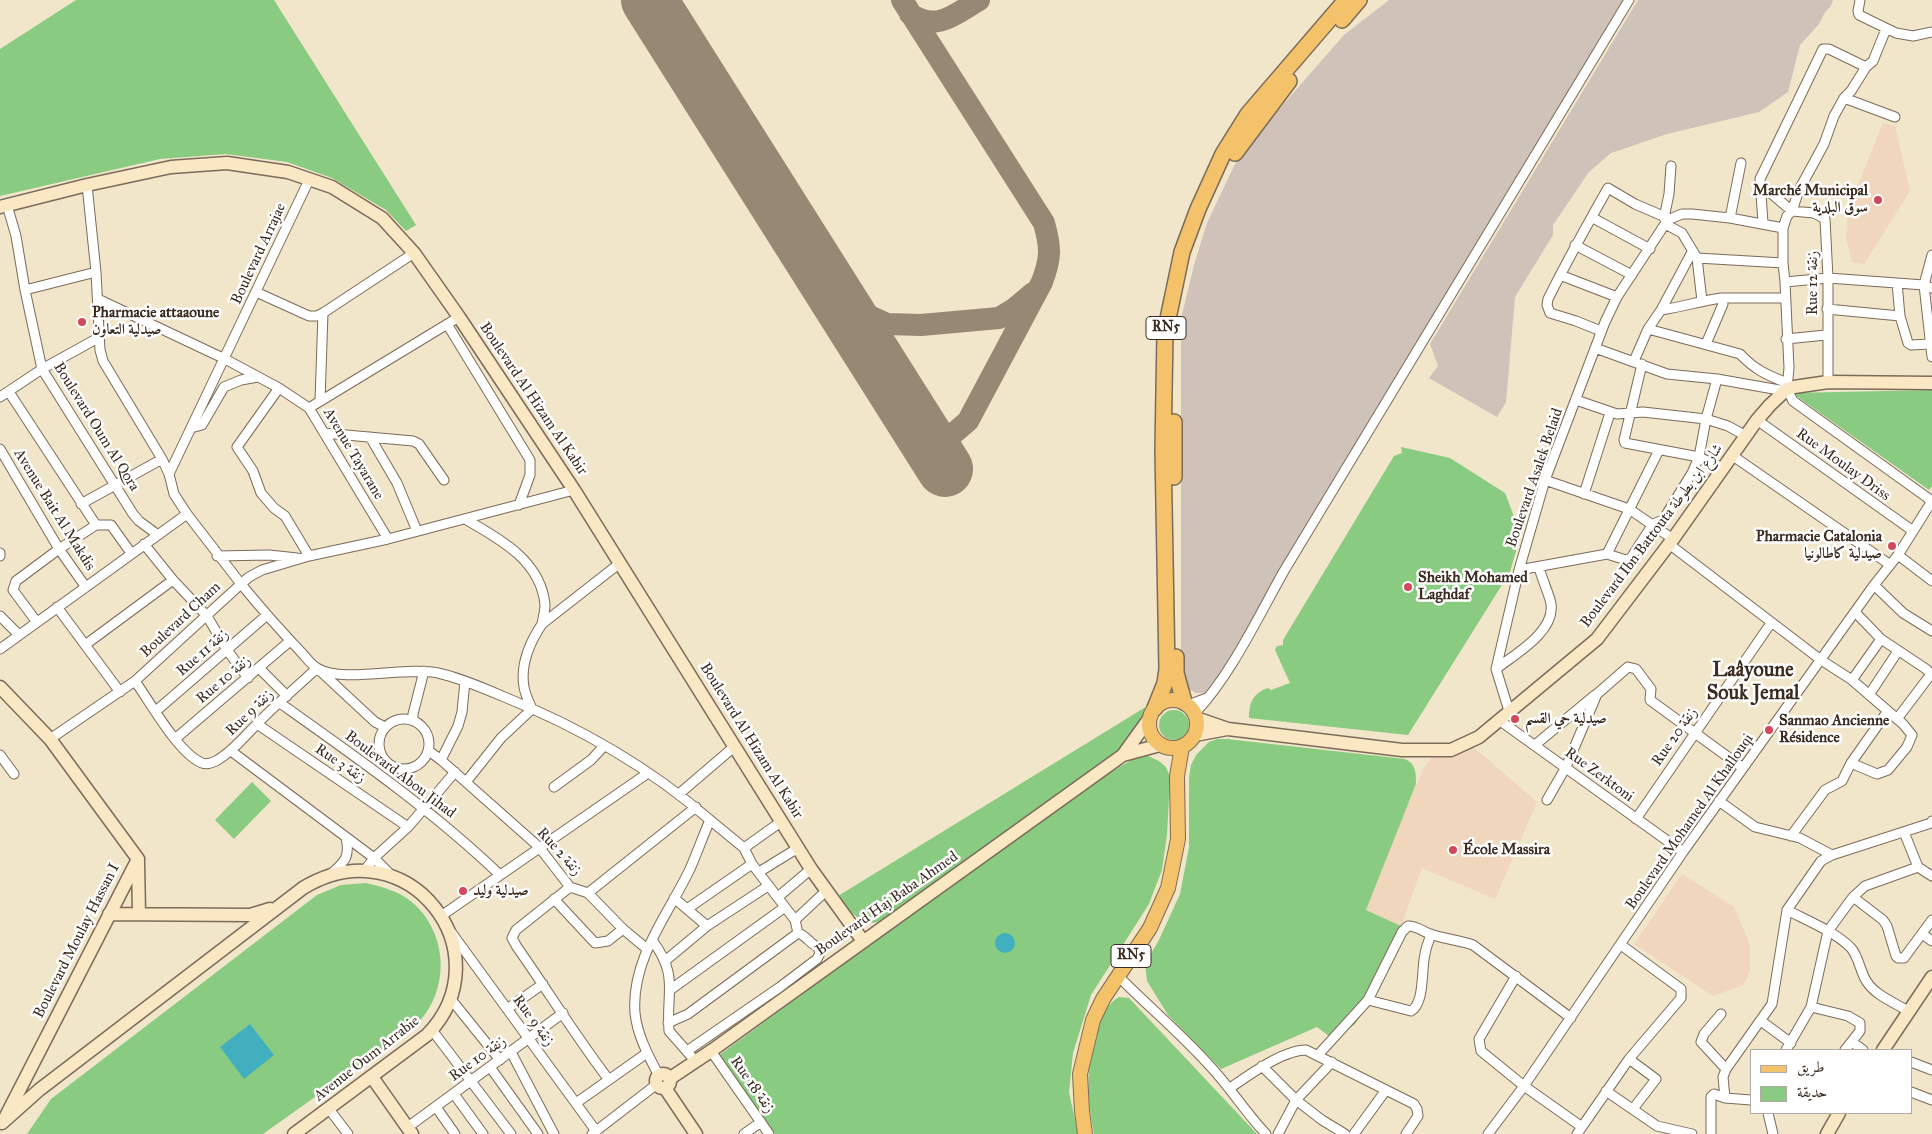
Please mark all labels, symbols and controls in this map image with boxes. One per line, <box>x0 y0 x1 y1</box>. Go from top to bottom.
place label: Marché Municipal سوق البلدية <box>1753 182 1868 217</box>
marker: Marché Municipal سوق البلدية <box>1872 194 1884 206</box>
street label: Boulevard Arrajae <box>228 201 290 307</box>
street label: Rue 12 زنقة <box>1804 251 1822 315</box>
place label: Pharmacie attaaoune صيدلية التعاون <box>92 304 219 339</box>
marker: Pharmacie attaaoune صيدلية التعاون <box>76 316 88 328</box>
road number: RN5 <box>1146 316 1186 339</box>
street label: Boulevard Al Hizam Al Kabir <box>475 319 591 479</box>
street label: Boulevard Oum Al Qora <box>49 359 143 495</box>
street label: Avenue Tayarane <box>319 405 387 503</box>
street label: Boulevard Asalek Belaid <box>1503 406 1567 550</box>
street label: Rue Moulay Driss <box>1792 425 1894 505</box>
street label: Boulevard Ibn Battouta شارع ابن بطوطة <box>1577 441 1727 631</box>
street label: Avenue Bait Al Makdis <box>9 446 99 574</box>
place label: Pharmacie Catalonia صيدلية كاطالونيا <box>1756 528 1882 563</box>
marker: Pharmacie Catalonia صيدلية كاطالونيا <box>1886 540 1898 552</box>
place label: Sheikh Mohamed Laghdaf <box>1418 569 1528 604</box>
street label: Boulevard Cham <box>137 578 225 662</box>
marker: Sheikh Mohamed Laghdaf <box>1402 581 1414 593</box>
street label: Rue 11 زنقة <box>173 625 233 681</box>
street label: Rue 10 زنقة <box>193 652 255 708</box>
district label: Laâyoune Souk Jemal <box>1707 659 1799 706</box>
street label: Boulevard Al Hizam Al Kabir <box>696 660 806 822</box>
street label: Rue 9 زنقة <box>222 686 278 740</box>
street label: Rue 20 زنقة <box>1648 704 1702 770</box>
place label: صيدلية حي القسم <box>1525 710 1607 728</box>
place label: Sanmao Ancienne Résidence <box>1779 712 1889 747</box>
marker: صيدلية حي القسم <box>1509 713 1521 725</box>
marker: Sanmao Ancienne Résidence <box>1763 724 1775 736</box>
street label: Boulevard Abou Jihad <box>341 727 459 823</box>
street label: Boulevard Mohamed Al Khallouqi <box>1622 731 1758 913</box>
street label: Rue 3 زنقة <box>311 741 369 787</box>
street label: Rue Zerktoni <box>1561 744 1637 806</box>
street label: Rue 2 زنقة <box>533 824 585 880</box>
place label: École Massira <box>1463 841 1550 859</box>
marker: École Massira <box>1447 844 1459 856</box>
street label: Boulevard Haj Baba Ahmed <box>812 848 962 960</box>
street label: Boulevard Moulay Hassan I <box>30 861 124 1021</box>
place label: صيدلية وليد <box>473 882 529 900</box>
marker: صيدلية وليد <box>457 885 469 897</box>
road number: RN5 <box>1111 944 1151 968</box>
street label: Rue 9 زنقة <box>508 992 558 1050</box>
street label: Avenue Oum Arrabie <box>311 1012 423 1106</box>
street label: Rue 10 زنقة <box>446 1032 510 1086</box>
legend <box>1750 1049 1912 1114</box>
street label: Rue 18 زنقة <box>726 1053 778 1117</box>
text: طريق <box>1797 1058 1824 1076</box>
text: حديقة <box>1797 1083 1827 1101</box>

